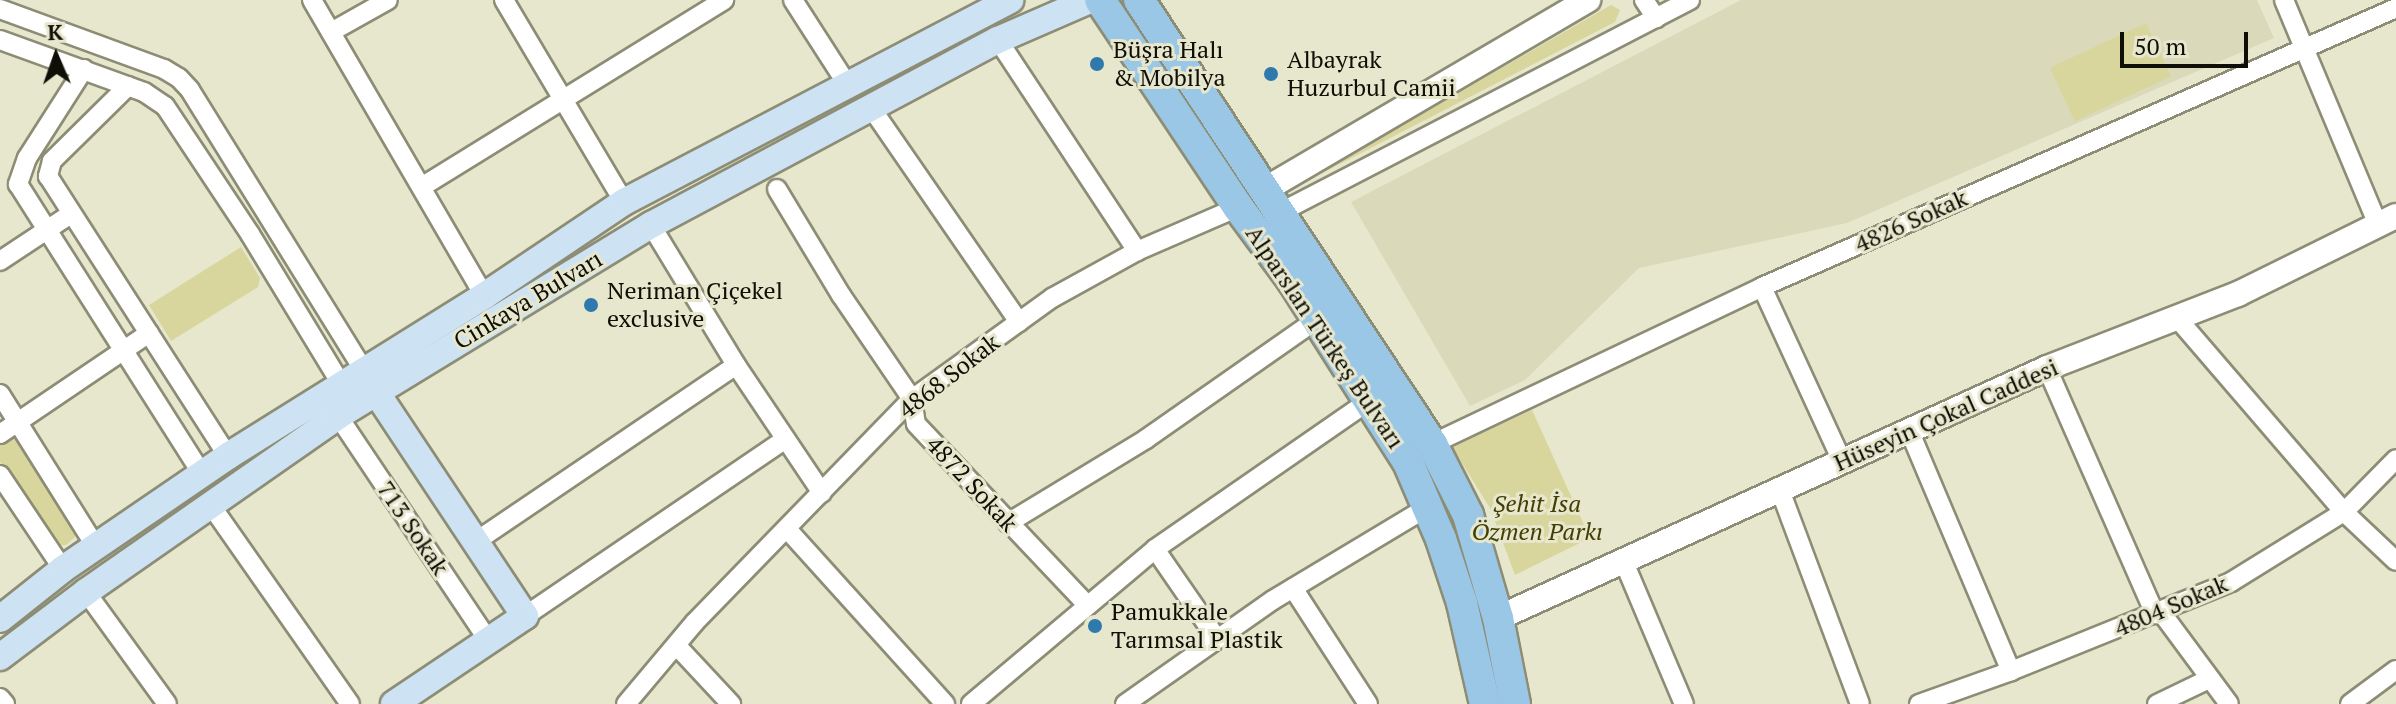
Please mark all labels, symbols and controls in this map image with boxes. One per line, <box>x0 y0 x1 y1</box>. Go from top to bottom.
north arrow <box>16 16 96 96</box>
scale bar <box>2124 16 2252 66</box>
text: K <box>47 17 63 46</box>
text: 50 m <box>2134 30 2186 62</box>
place label: Büşra Halı & Mobilya <box>1113 36 1226 92</box>
place label: Albayrak Huzurbul Camii <box>1287 46 1456 102</box>
marker: Büşra Halı & Mobilya <box>1088 55 1106 73</box>
marker: Albayrak Huzurbul Camii <box>1262 65 1280 83</box>
street label: 4826 Sokak <box>1850 183 1972 259</box>
street label: Alparslan Türkeş Bulvarı <box>1240 220 1410 454</box>
street label: Cinkaya Bulvarı <box>449 244 607 356</box>
place label: Neriman Çiçekel exclusive <box>607 277 783 333</box>
marker: Neriman Çiçekel exclusive <box>582 296 600 314</box>
street label: 4868 Sokak <box>893 328 1005 424</box>
street label: Hüseyin Çokal Caddesi <box>1829 353 2063 477</box>
street label: 4872 Sokak <box>921 430 1023 538</box>
street label: 713 Sokak <box>371 475 455 581</box>
park label: Şehit İsa Özmen Parkı <box>1471 490 1603 546</box>
street label: 4804 Sokak <box>2110 569 2232 643</box>
place label: Pamukkale Tarımsal Plastik <box>1111 598 1283 654</box>
marker: Pamukkale Tarımsal Plastik <box>1086 617 1104 635</box>

